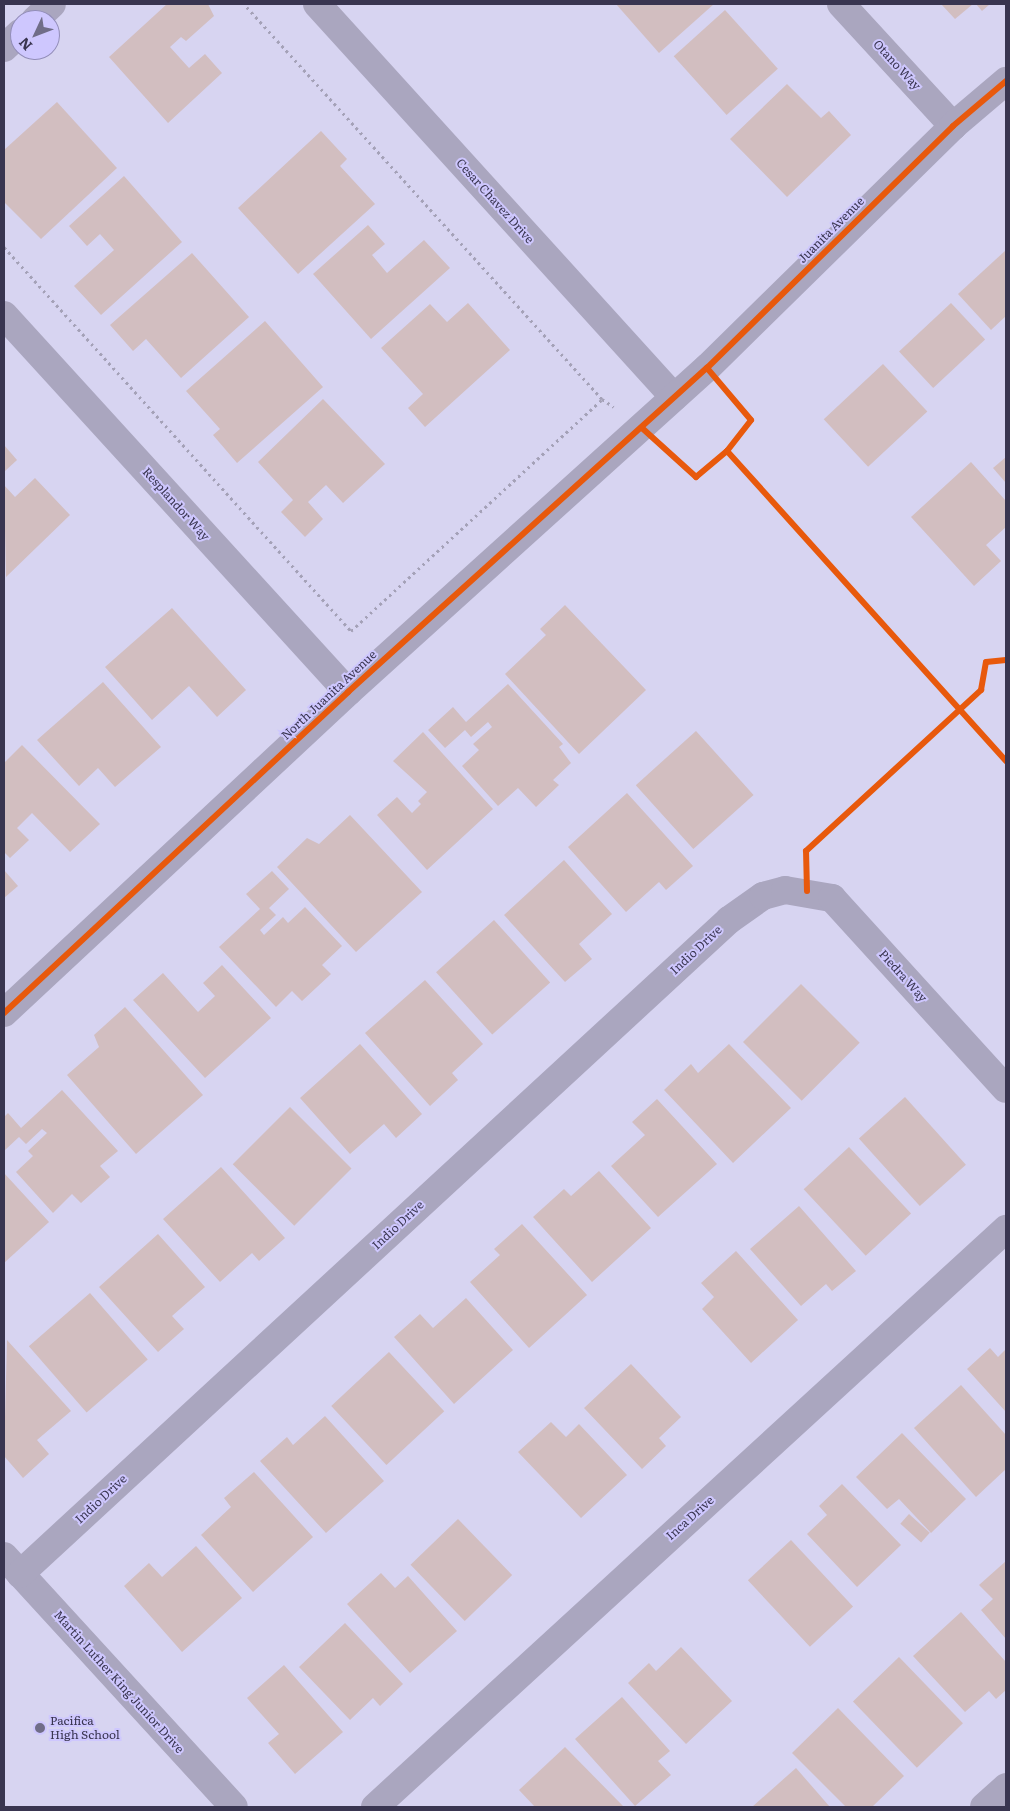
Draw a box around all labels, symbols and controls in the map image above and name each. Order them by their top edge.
north arrow [10,10,60,60]
text: N [13,33,36,56]
street label: Otano Way [870,37,924,93]
street label: Cesar Chavez Drive [453,156,537,246]
street label: Juanita Avenue [795,194,867,266]
street label: Resplandor Way [139,465,213,543]
street label: North Juanita Avenue [278,647,380,743]
street label: Indio Drive [667,923,725,977]
street label: Piedra Way [876,947,930,1005]
street label: Indio Drive [369,1198,427,1252]
street label: Indio Drive [72,1472,130,1526]
street label: Inca Drive [663,1493,717,1543]
street label: Martin Luther King Junior Drive [51,1608,187,1756]
place label: Pacifica High School [50,1714,120,1742]
marker: Pacifica High School [34,1722,46,1734]

